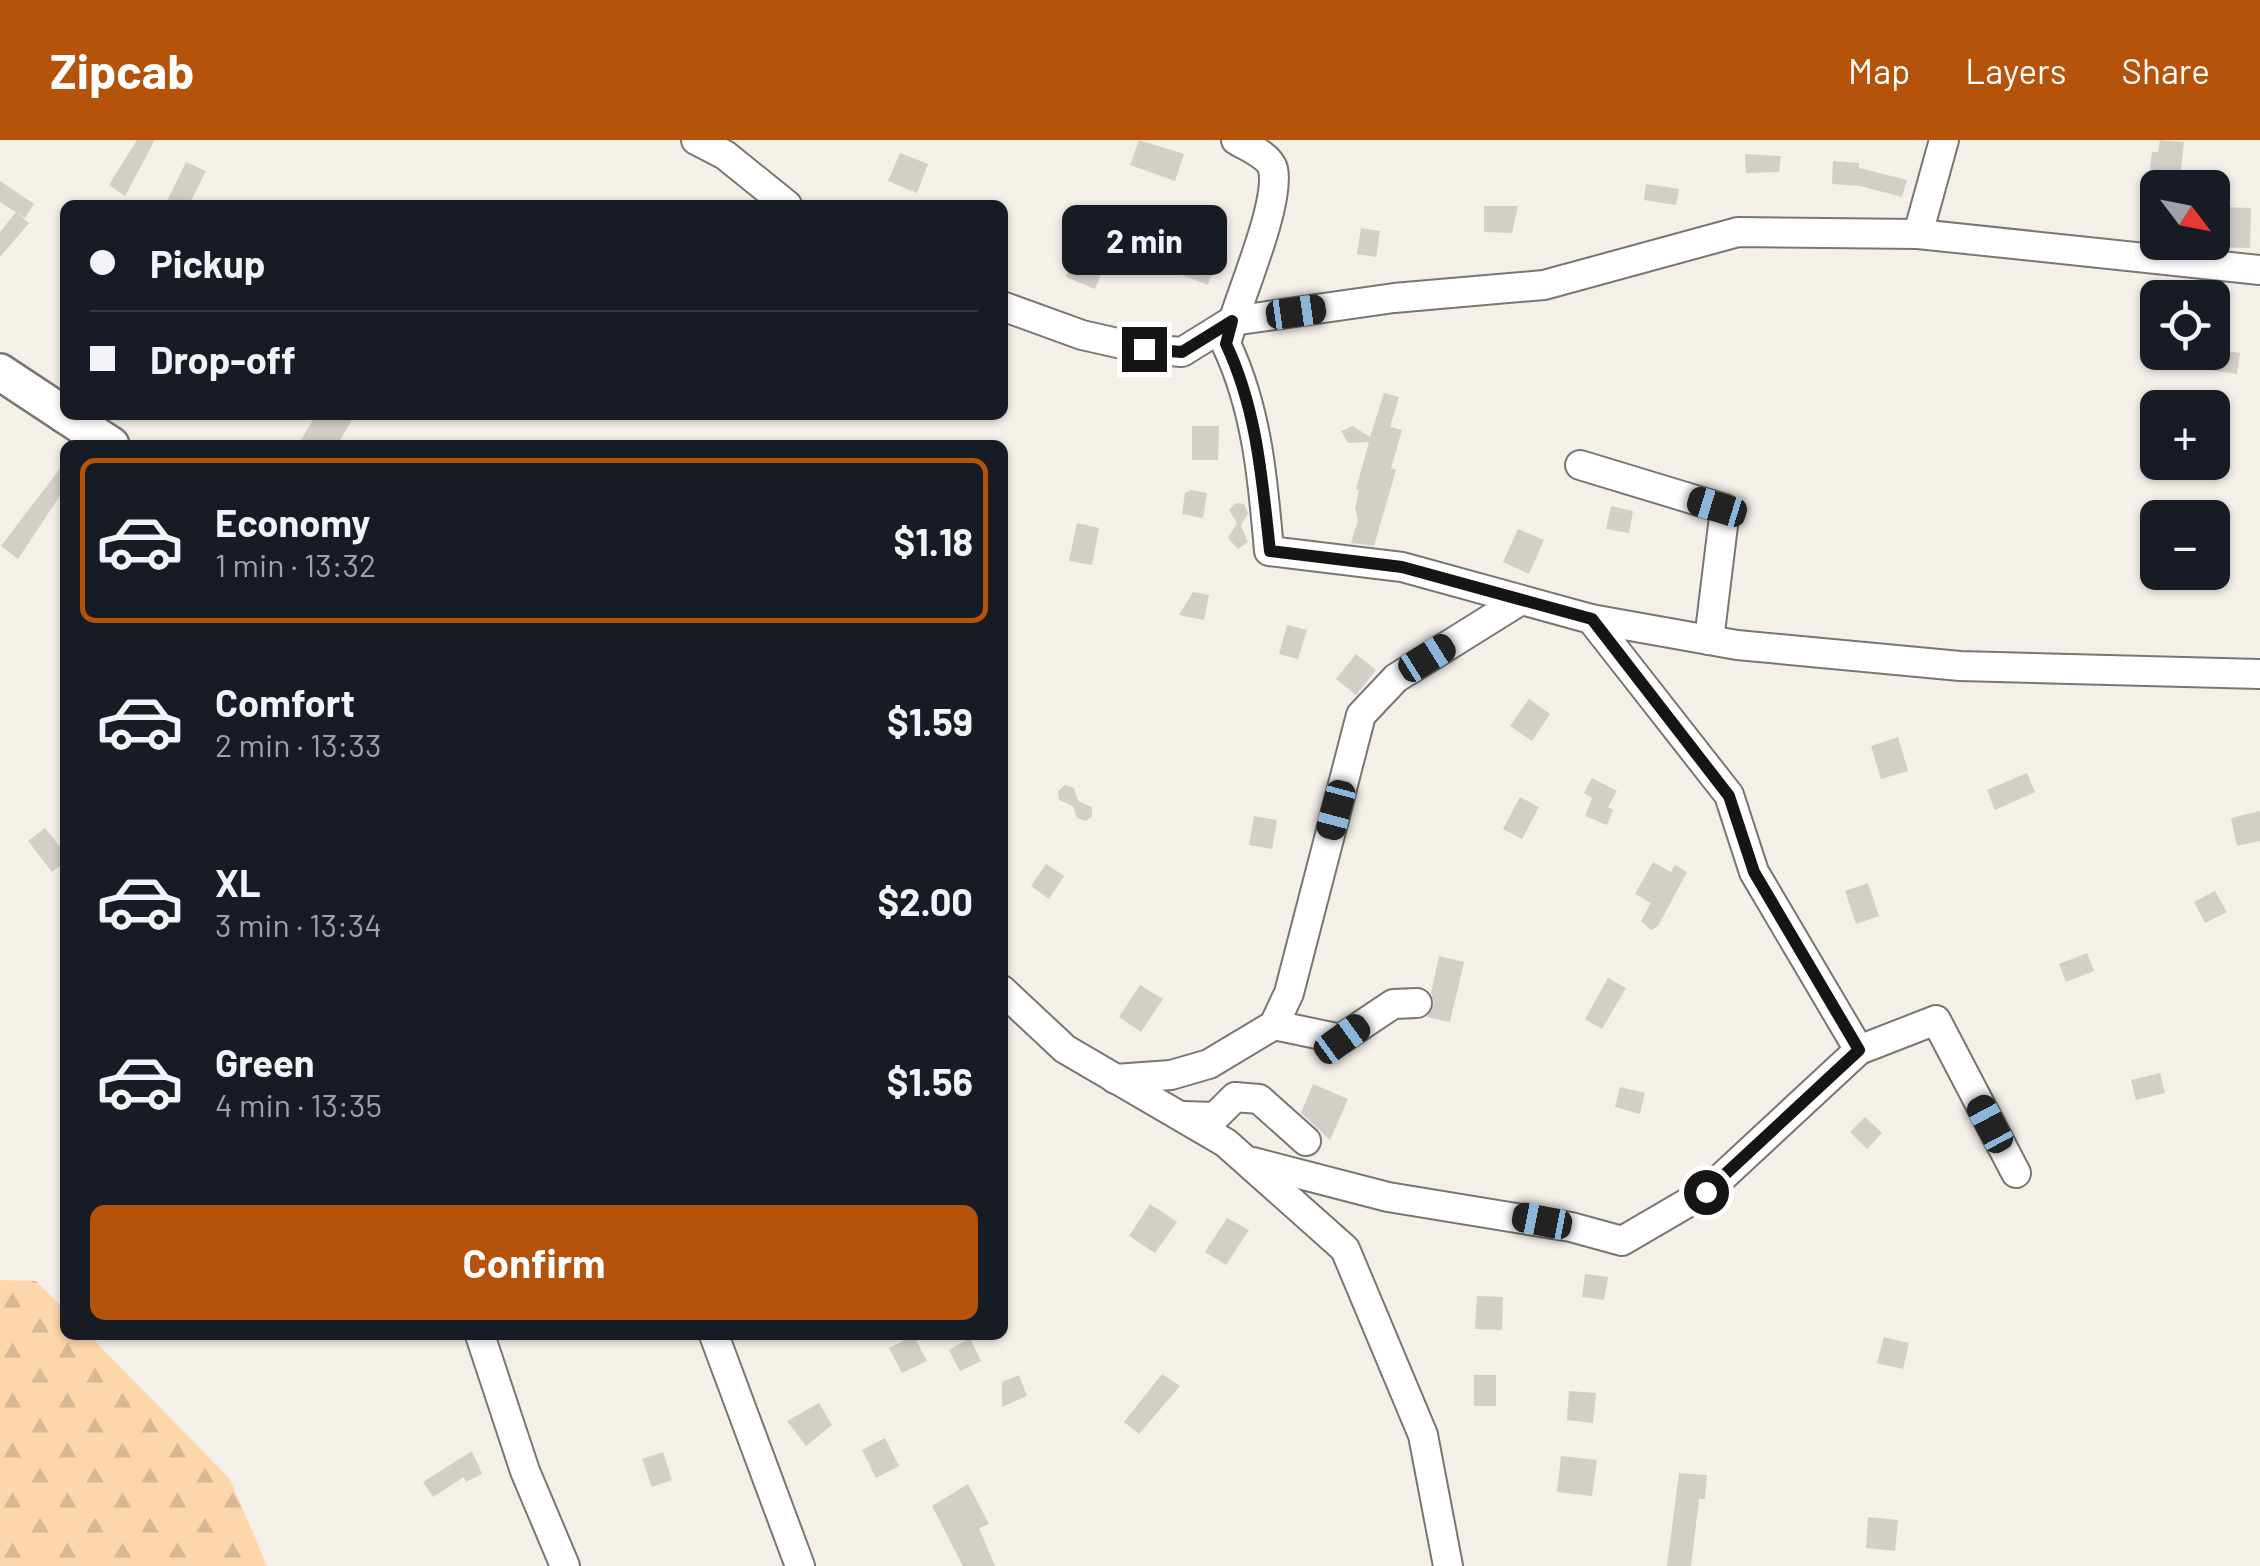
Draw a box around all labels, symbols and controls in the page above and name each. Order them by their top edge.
text: Zipcab [50,41,194,99]
text: Map [1848,49,1910,91]
text: Layers [1965,49,2067,91]
text: Share [2122,49,2210,91]
north arrow [2140,170,2230,260]
map controls [2140,170,2230,590]
callout: 2 min [1062,204,1226,274]
text: 2 min [1106,221,1183,259]
text: Pickup [150,240,265,286]
button: locate [2140,280,2230,370]
car [1264,293,1328,331]
route end [1122,327,1167,372]
text: Drop-off [150,336,296,382]
button: + [2140,390,2230,480]
car [1684,484,1750,530]
icon: car [95,496,185,586]
text: Economy [215,499,370,545]
button: − [2140,500,2230,590]
text: $1.18 [894,518,973,564]
text: 1 min · 13:32 [215,545,376,583]
car [1394,629,1460,687]
icon: car [95,676,185,766]
text: Comfort [215,679,355,725]
text: $1.59 [887,698,973,744]
text: 2 min · 13:33 [215,725,381,763]
car [1314,777,1358,843]
icon: car [95,856,185,946]
text: XL [215,859,261,905]
text: $2.00 [877,878,973,924]
text: 3 min · 13:34 [215,905,382,943]
car [1309,1009,1375,1069]
icon: car [95,1036,185,1126]
text: Green [215,1039,315,1085]
text: $1.56 [887,1058,973,1104]
text: 4 min · 13:35 [215,1085,382,1123]
car [1963,1090,2017,1158]
route start [1684,1170,1729,1215]
car [1510,1201,1574,1241]
button: Confirm [90,1205,978,1320]

